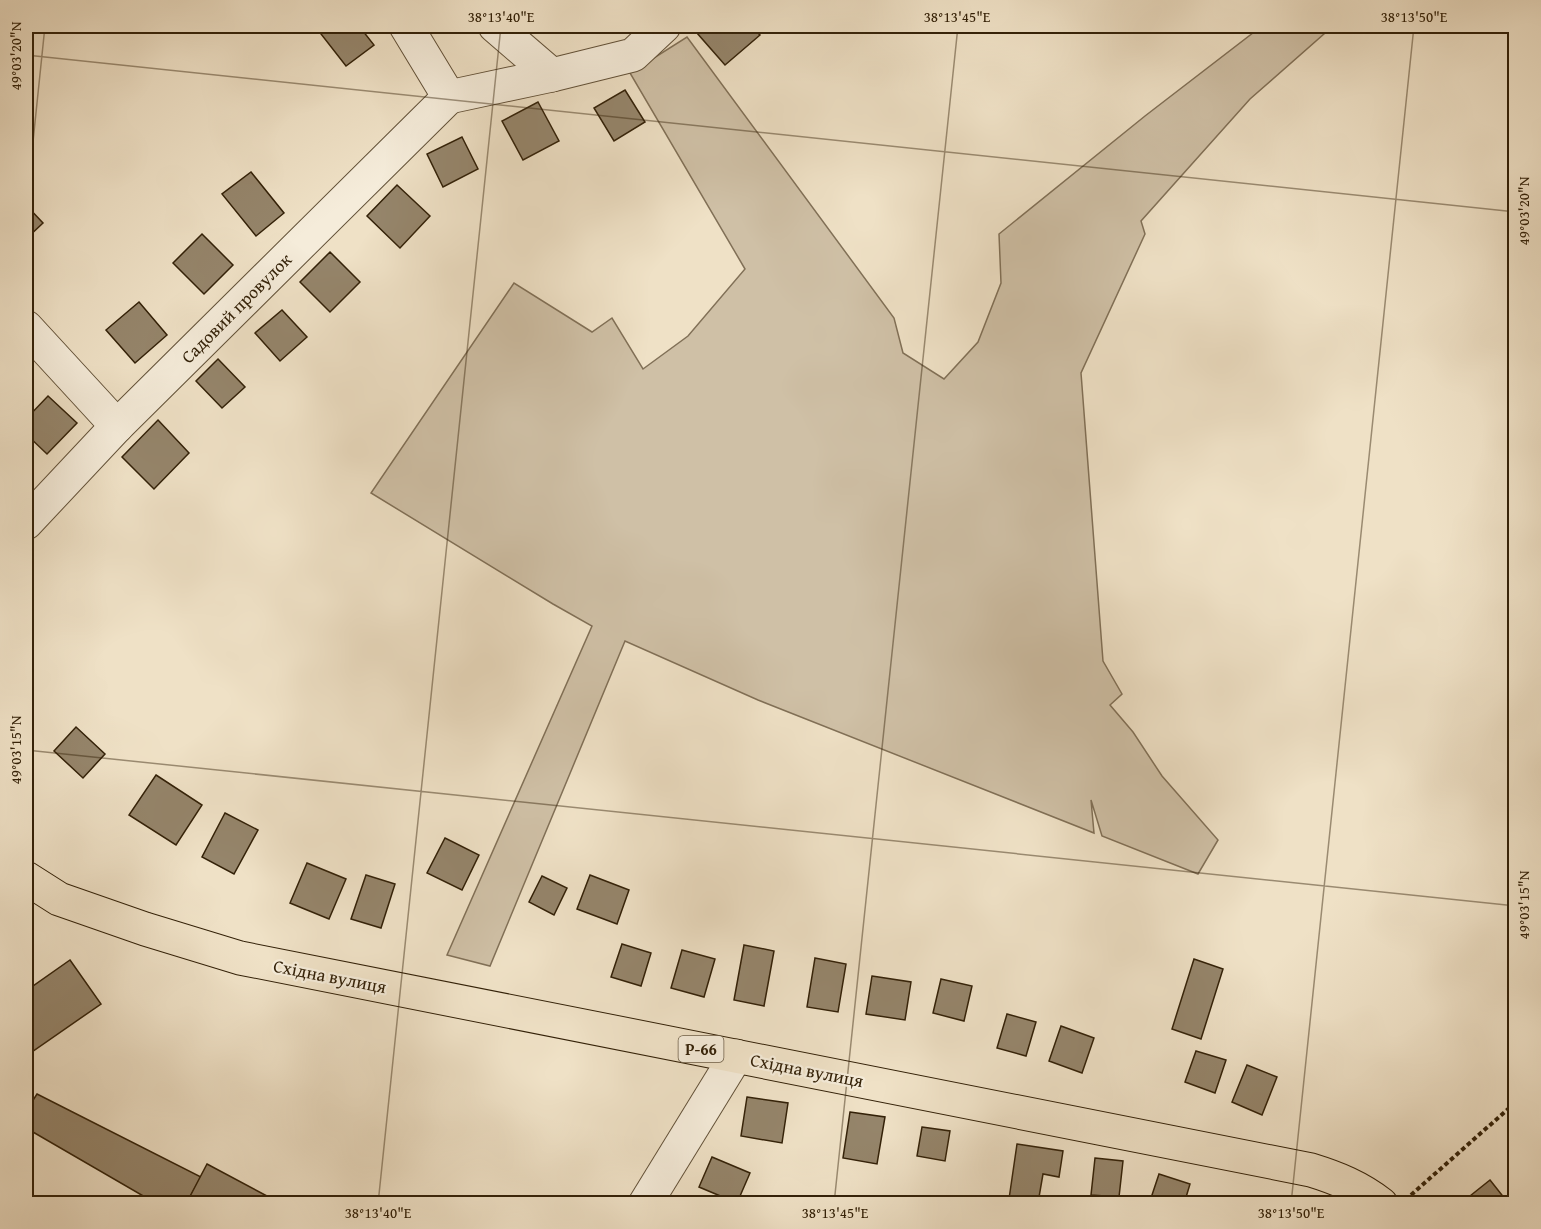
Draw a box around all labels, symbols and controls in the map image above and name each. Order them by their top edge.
text: 38°13'40"E [468,6,535,27]
text: 38°13'45"E [924,6,991,27]
text: 38°13'50"E [1381,6,1448,27]
text: 49°03'20"N [5,21,26,90]
text: 49°03'20"N [1513,176,1534,245]
street label: Садовий провулок [174,246,298,370]
text: 49°03'15"N [5,715,26,784]
text: 49°03'15"N [1513,870,1534,939]
street label: Східна вулиця [271,952,389,1000]
road number: Р-66 [678,1036,724,1062]
street label: Східна вулиця [748,1046,866,1094]
text: 38°13'40"E [345,1202,412,1223]
text: 38°13'45"E [802,1202,869,1223]
text: 38°13'50"E [1258,1202,1325,1223]

